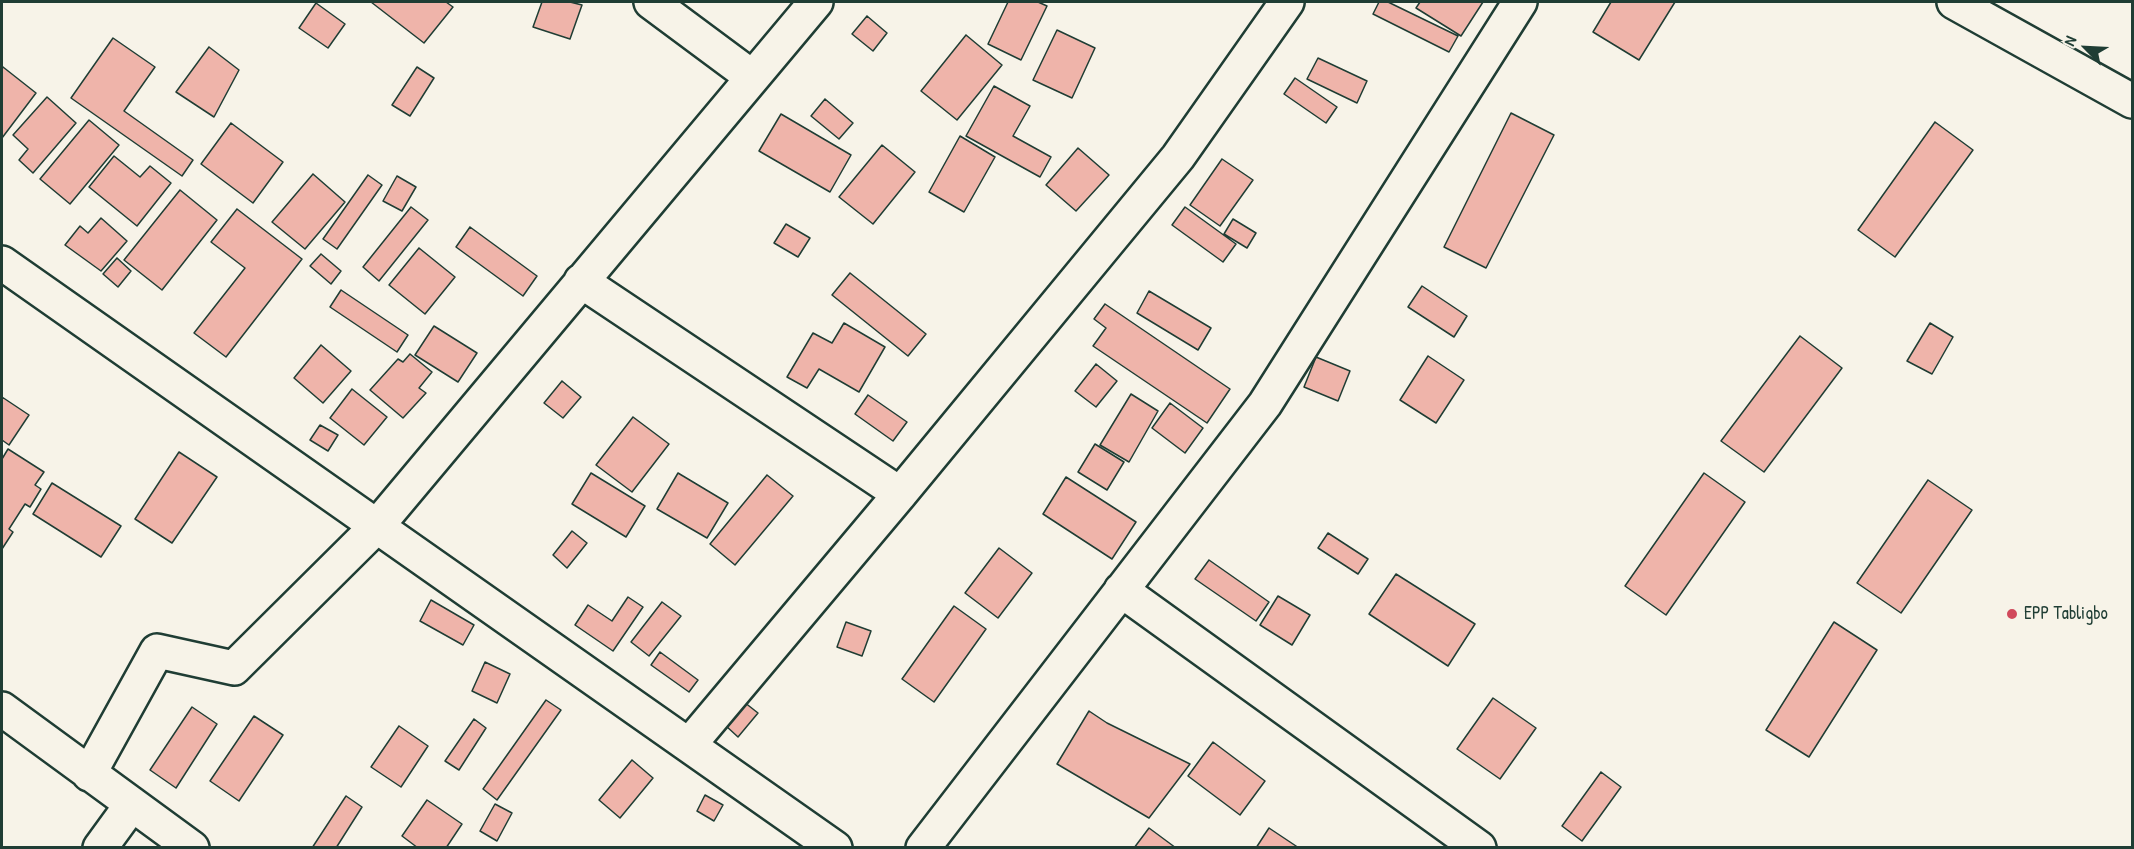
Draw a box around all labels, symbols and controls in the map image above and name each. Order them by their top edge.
north arrow [2056,18,2116,78]
text: N [2058,32,2081,49]
place label: EPP Tabligbo [2024,603,2108,625]
marker: EPP Tabligbo [2005,607,2019,621]

